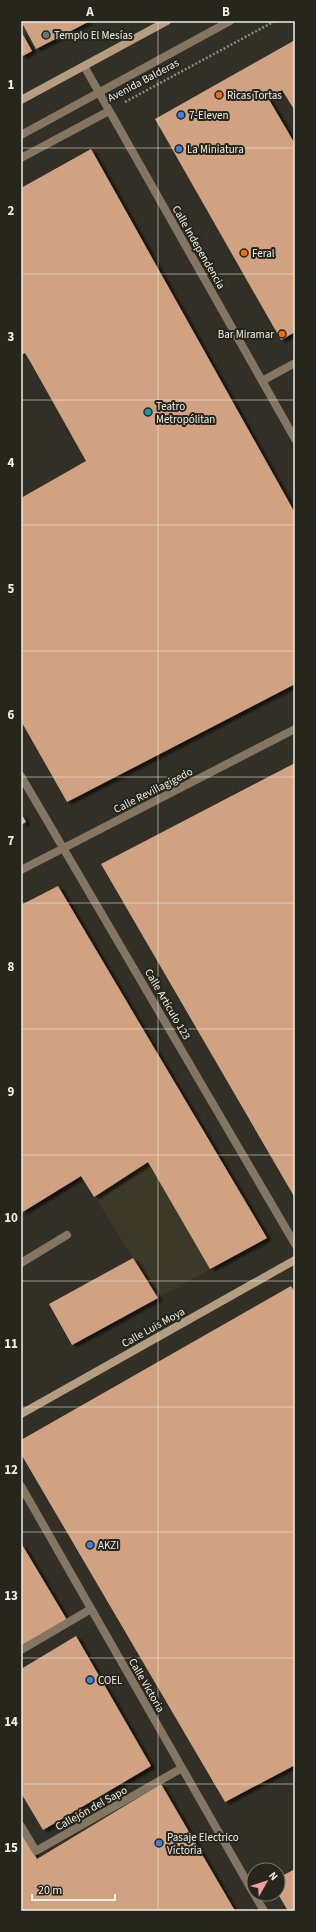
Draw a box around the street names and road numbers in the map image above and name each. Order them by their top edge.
street label: Avenida Balderas [105,55,182,106]
street label: Calle Independencia [169,203,229,292]
street label: Calle Revillagigedo [111,764,195,817]
street label: Calle Artículo 123 [141,966,194,1043]
street label: Calle Luis Moya [119,1304,188,1351]
street label: Calle Victoria [125,1656,168,1715]
street label: Callejón del Sapo [53,1783,130,1834]

